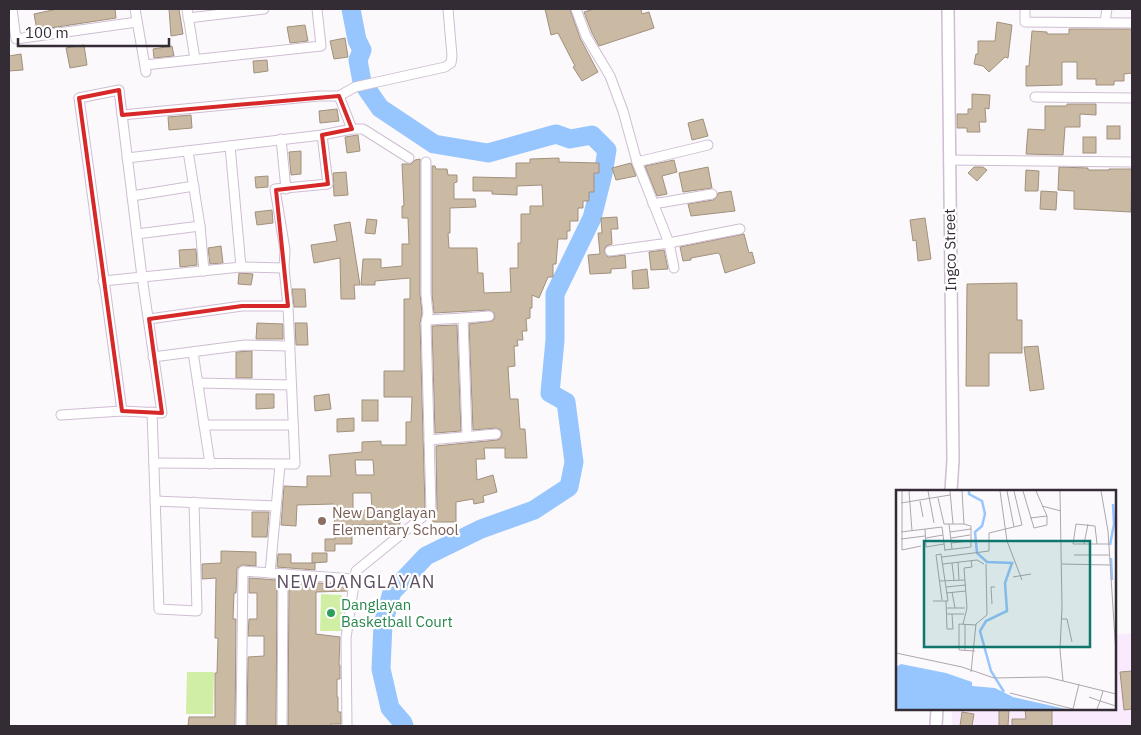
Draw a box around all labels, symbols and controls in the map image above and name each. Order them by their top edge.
scale bar [18,15,169,47]
text: 100 m [25,23,69,42]
street label: Ingco Street [940,208,960,292]
inset map [896,490,1116,710]
place label: New Danglayan Elementary School [332,503,459,539]
marker: New Danglayan Elementary School [316,515,328,527]
district label: NEW DANGLAYAN [277,570,436,593]
place label: Danglayan Basketball Court [341,595,453,631]
marker: Danglayan Basketball Court [325,607,337,619]

